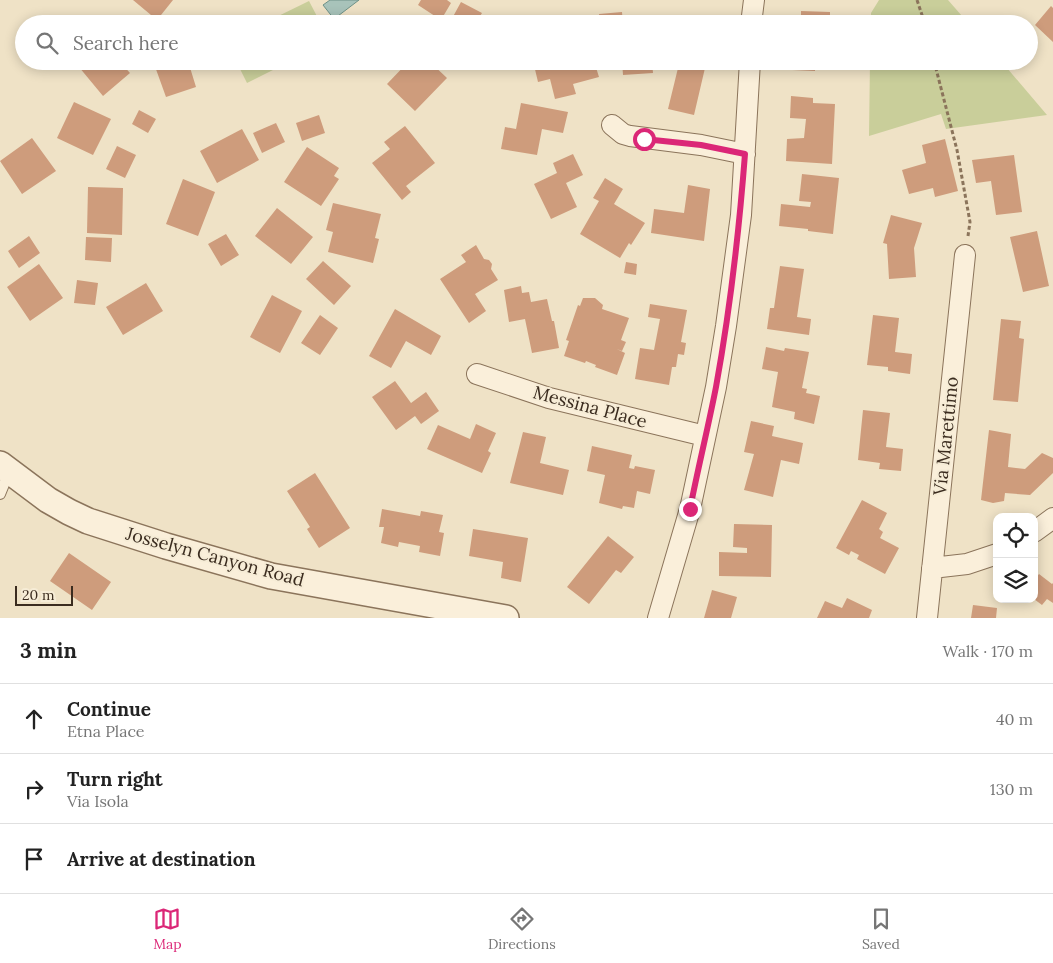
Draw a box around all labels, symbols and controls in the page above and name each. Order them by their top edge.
search box [15,15,1038,70]
icon: search [33,29,61,57]
text: Search here [73,31,179,55]
route start [633,128,656,151]
street label: Via Marettimo [928,375,963,498]
street label: Messina Place [531,380,650,433]
route end [679,498,702,521]
map controls [993,513,1038,603]
button: locate [993,513,1038,558]
street label: Josselyn Canyon Road [123,521,307,591]
button: layers [993,558,1038,603]
scale bar [15,583,72,606]
text: 20 m [22,586,54,604]
text: 3 min [20,637,77,664]
text: Walk · 170 m [942,641,1033,661]
text: Continue [67,697,151,721]
icon: ahead [20,705,48,733]
text: 40 m [996,709,1033,729]
text: Etna Place [67,721,145,741]
text: Turn right [67,767,163,791]
icon: right [20,775,48,803]
text: 130 m [990,779,1033,799]
text: Via Isola [67,791,129,811]
icon: arrive [20,845,48,873]
text: Arrive at destination [67,847,256,871]
tab: Map [153,905,182,953]
tab: Directions [488,905,556,953]
tab: Saved [862,905,900,953]

